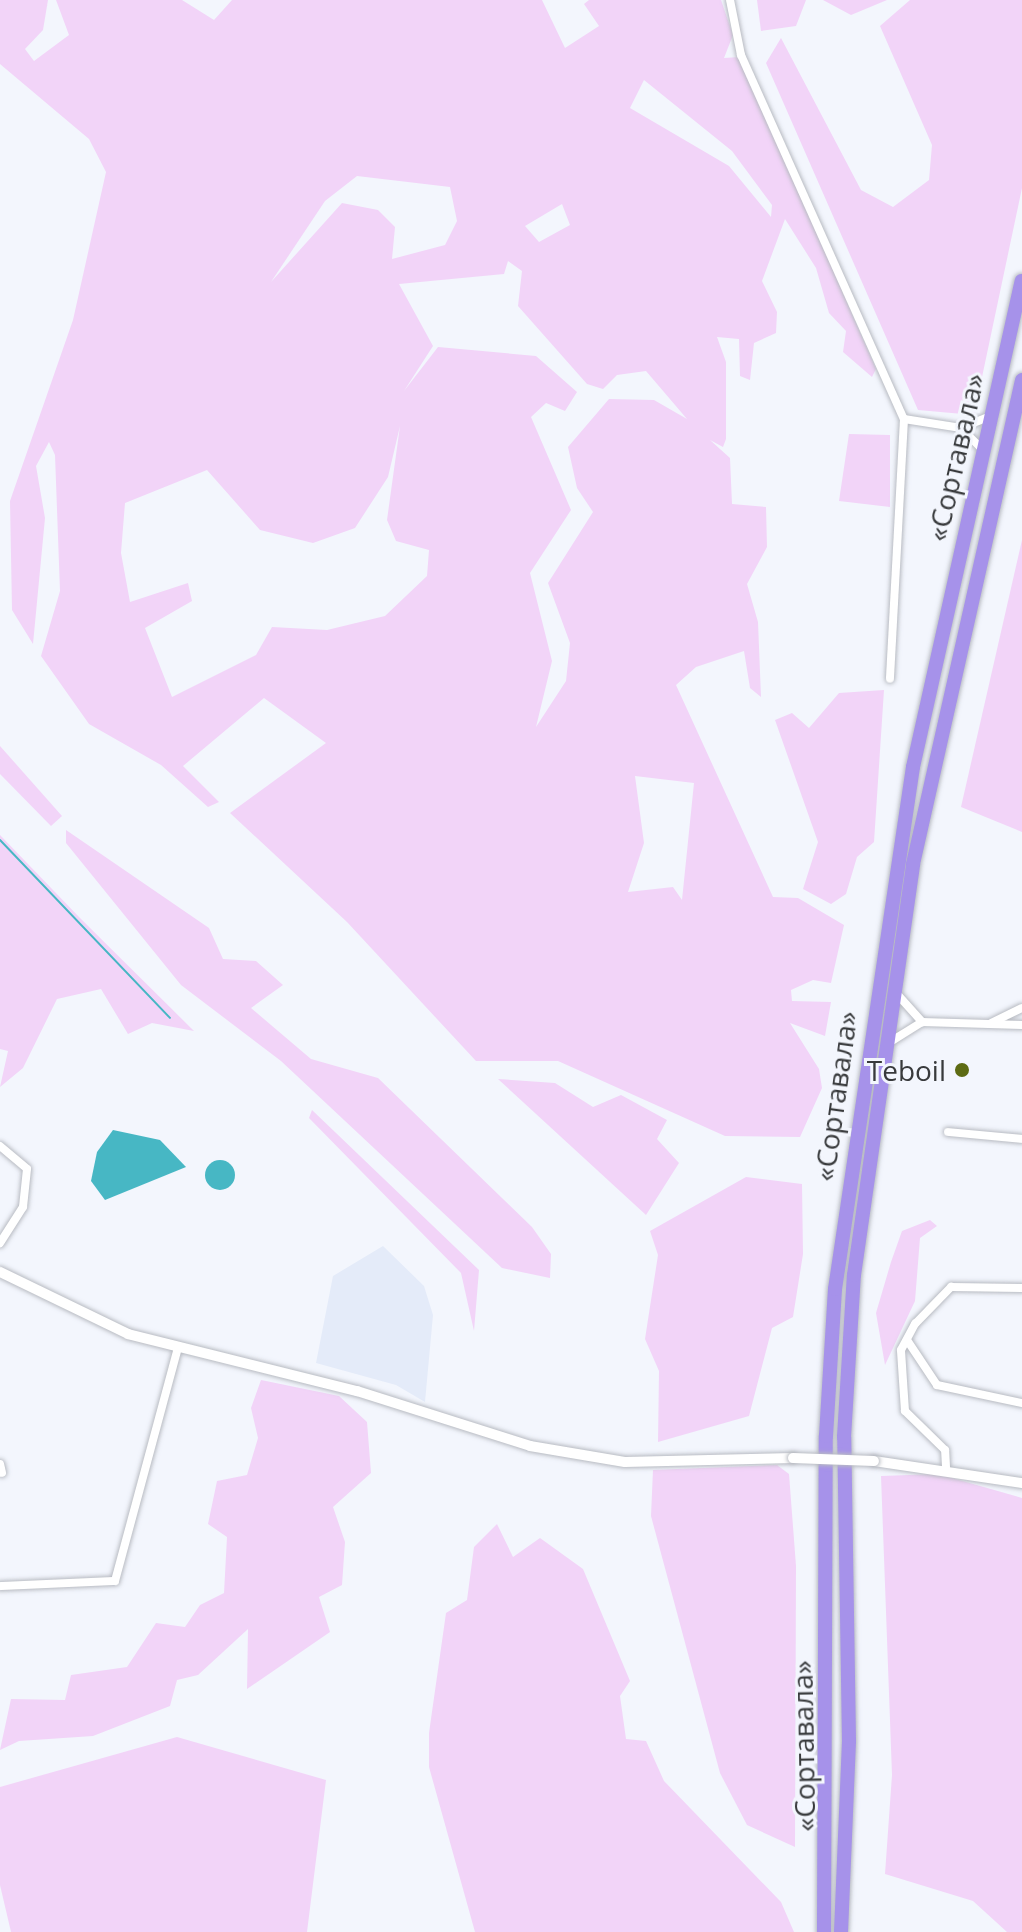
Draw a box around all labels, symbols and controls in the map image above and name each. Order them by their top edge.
street label: «Сортавала» [919,370,991,544]
street label: «Сортавала» [806,1009,864,1183]
place label: Teboil [867,1053,946,1087]
marker: Teboil [953,1061,971,1079]
street label: «Сортавала» [785,1660,821,1832]

